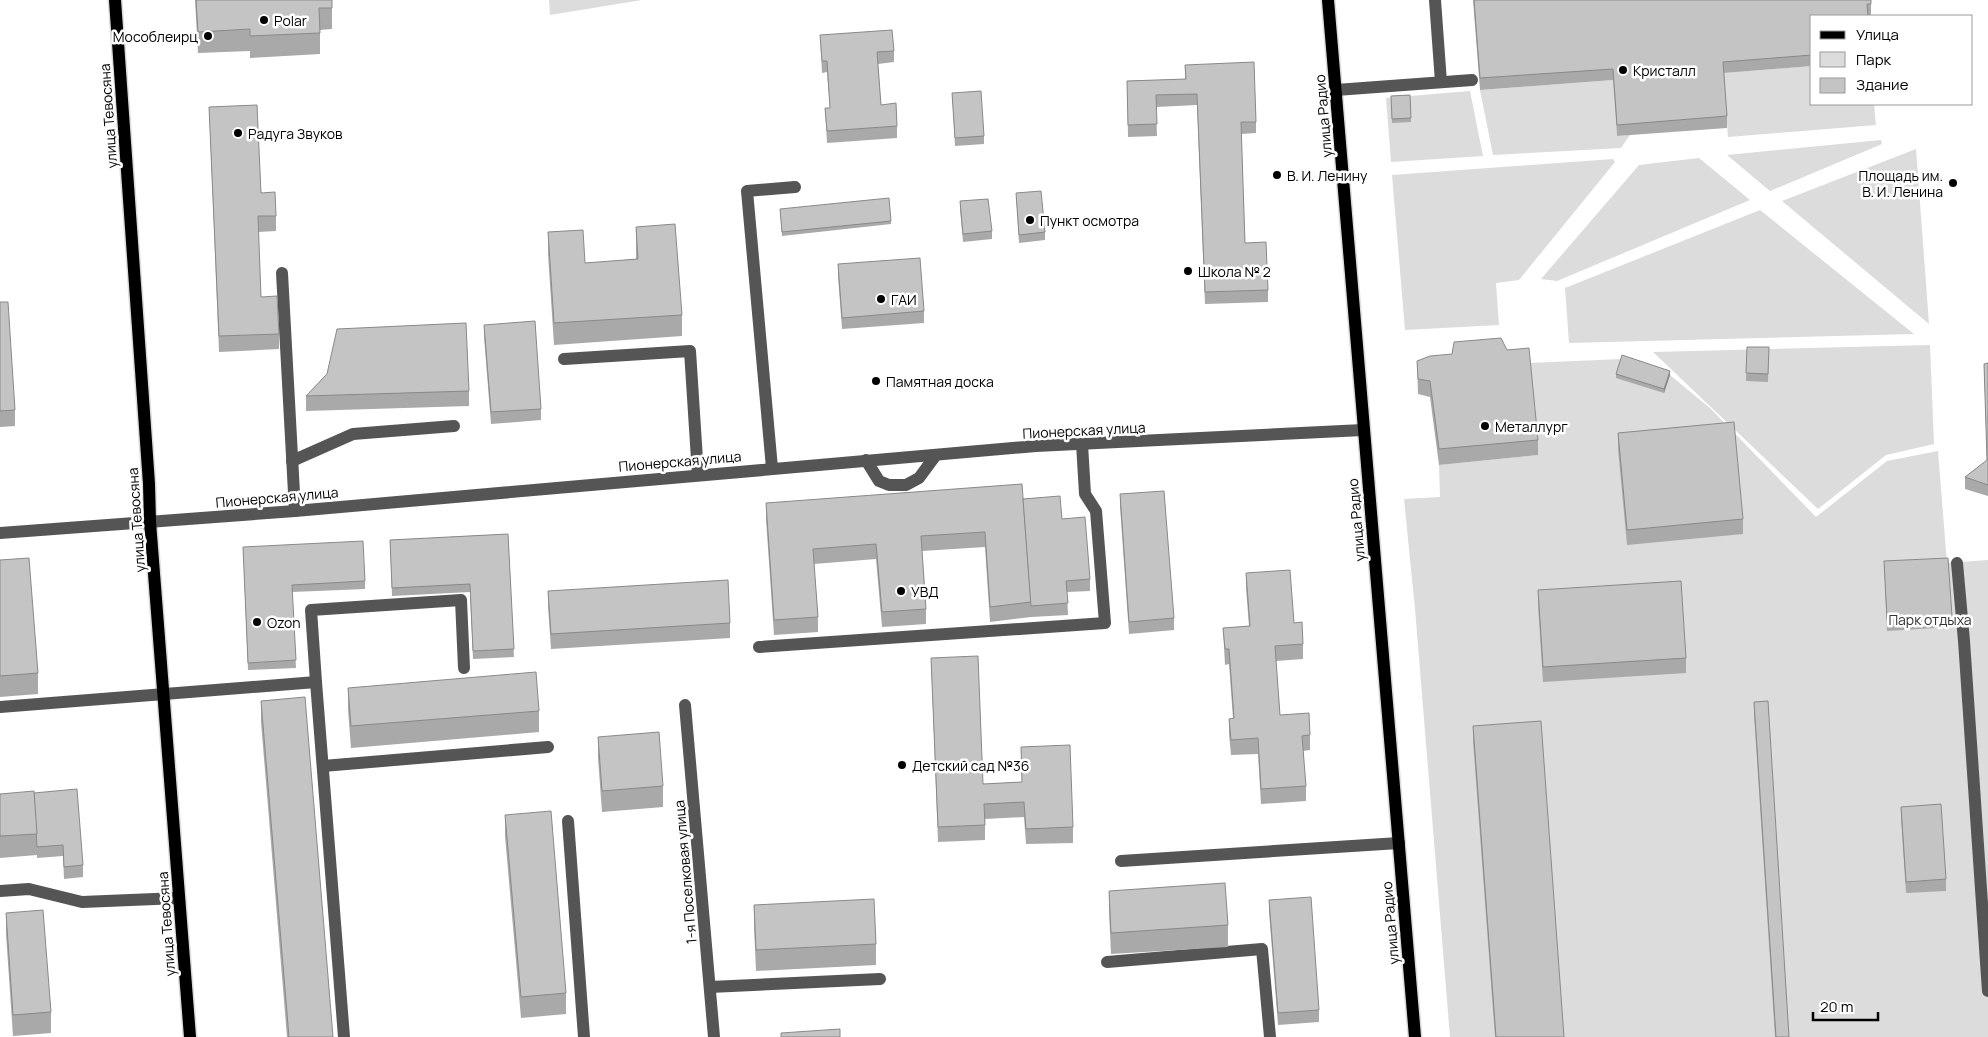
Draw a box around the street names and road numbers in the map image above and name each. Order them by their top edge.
street label: улица Тевосяна [95,63,121,169]
street label: улица Радио [1310,74,1336,158]
street label: Пионерская улица [1022,417,1146,443]
street label: Пионерская улица [618,446,742,476]
street label: улица Тевосяна [123,467,149,573]
street label: улица Радио [1343,478,1369,562]
street label: Пионерская улица [215,482,339,512]
street label: 1-я Поселковая улица [669,799,701,945]
street label: улица Тевосяна [153,871,179,977]
street label: улица Радио [1377,881,1403,965]

